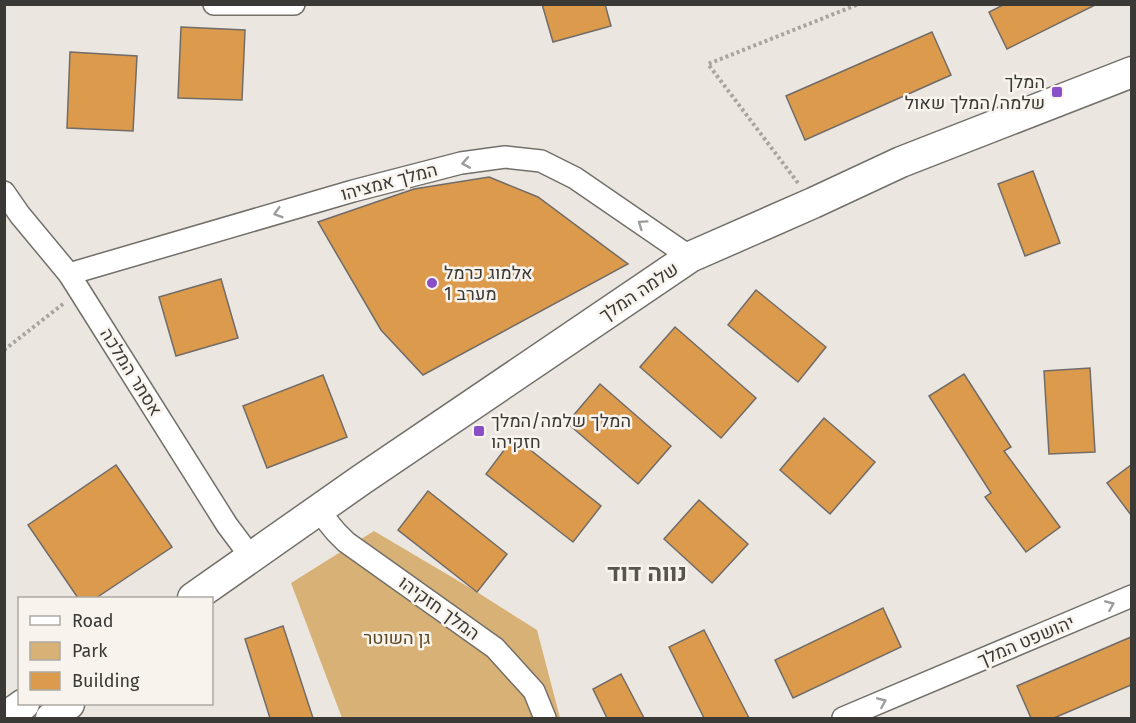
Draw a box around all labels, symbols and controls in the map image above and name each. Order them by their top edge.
place label: המלך שלמה/המלך שאול [905,71,1045,114]
marker: המלך שלמה/המלך שאול [1050,85,1064,99]
one-way arrow [461,156,470,168]
street label: המלך אמציהו [338,159,440,205]
one-way arrow [273,206,283,218]
one-way arrow [637,220,648,231]
street label: שלמה המלך [595,258,683,326]
place label: אלמוג כרמל מערב 1 [444,262,532,305]
marker: אלמוג כרמל מערב 1 [425,276,439,290]
street label: אסתר המלכה [95,324,167,420]
place label: המלך שלמה/המלך חזקיהו [491,410,631,453]
marker: המלך שלמה/המלך חזקיהו [472,424,486,438]
district label: נווה דוד [607,559,687,587]
street label: המלך חזקיהו [394,571,484,645]
legend [18,597,213,705]
one-way arrow [1104,600,1115,612]
text: Road [72,610,114,632]
street label: יהושפט המלך [974,611,1078,671]
park label: גן השוטר [363,627,431,649]
text: Park [72,640,108,662]
text: Building [72,670,140,692]
one-way arrow [876,697,887,709]

